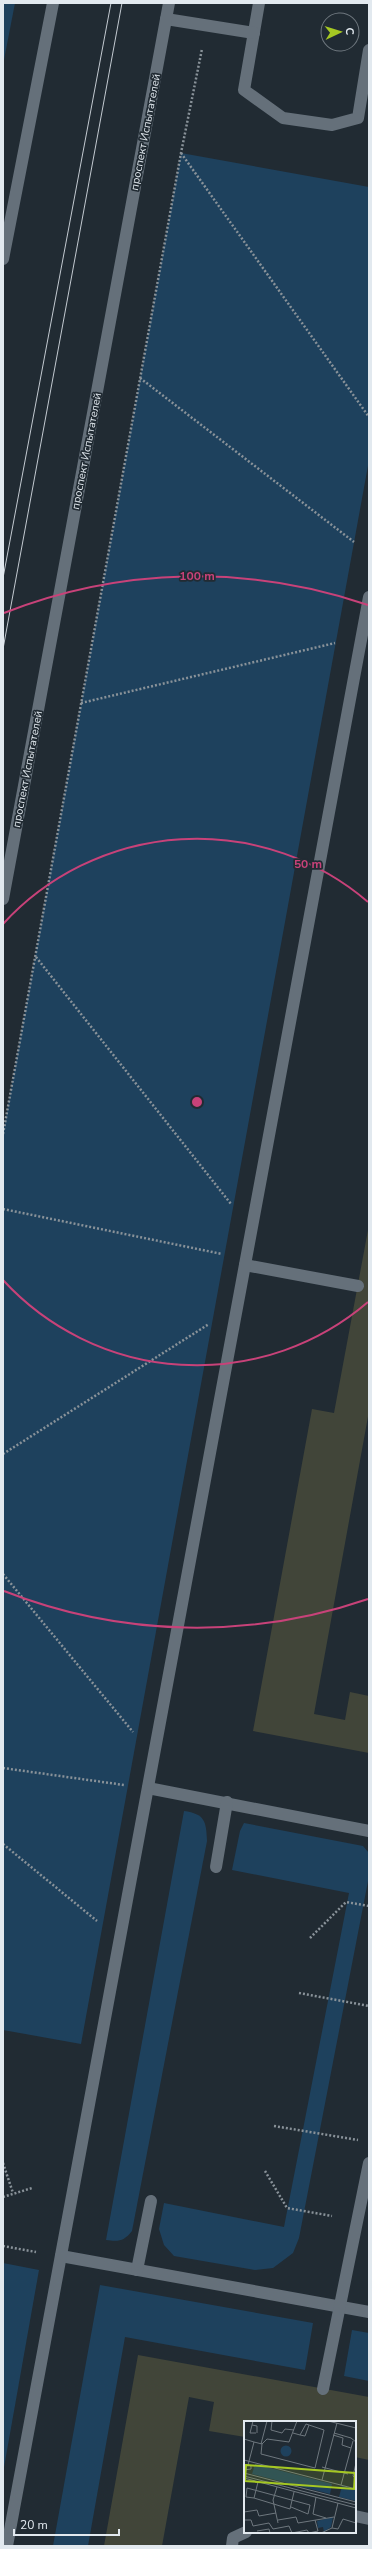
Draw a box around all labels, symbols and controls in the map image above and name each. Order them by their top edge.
north arrow [320,12,360,52]
text: С [342,27,357,36]
street label: проспект Испытателей [127,73,164,192]
street label: проспект Испытателей [68,392,105,511]
text: 100 m [179,568,215,584]
street label: проспект Испытателей [9,710,46,829]
text: 50 m [294,856,322,872]
centre of rings [190,1095,204,1109]
inset map [244,2421,356,2533]
scale bar [14,2511,119,2537]
text: 20 m [20,2517,48,2533]

